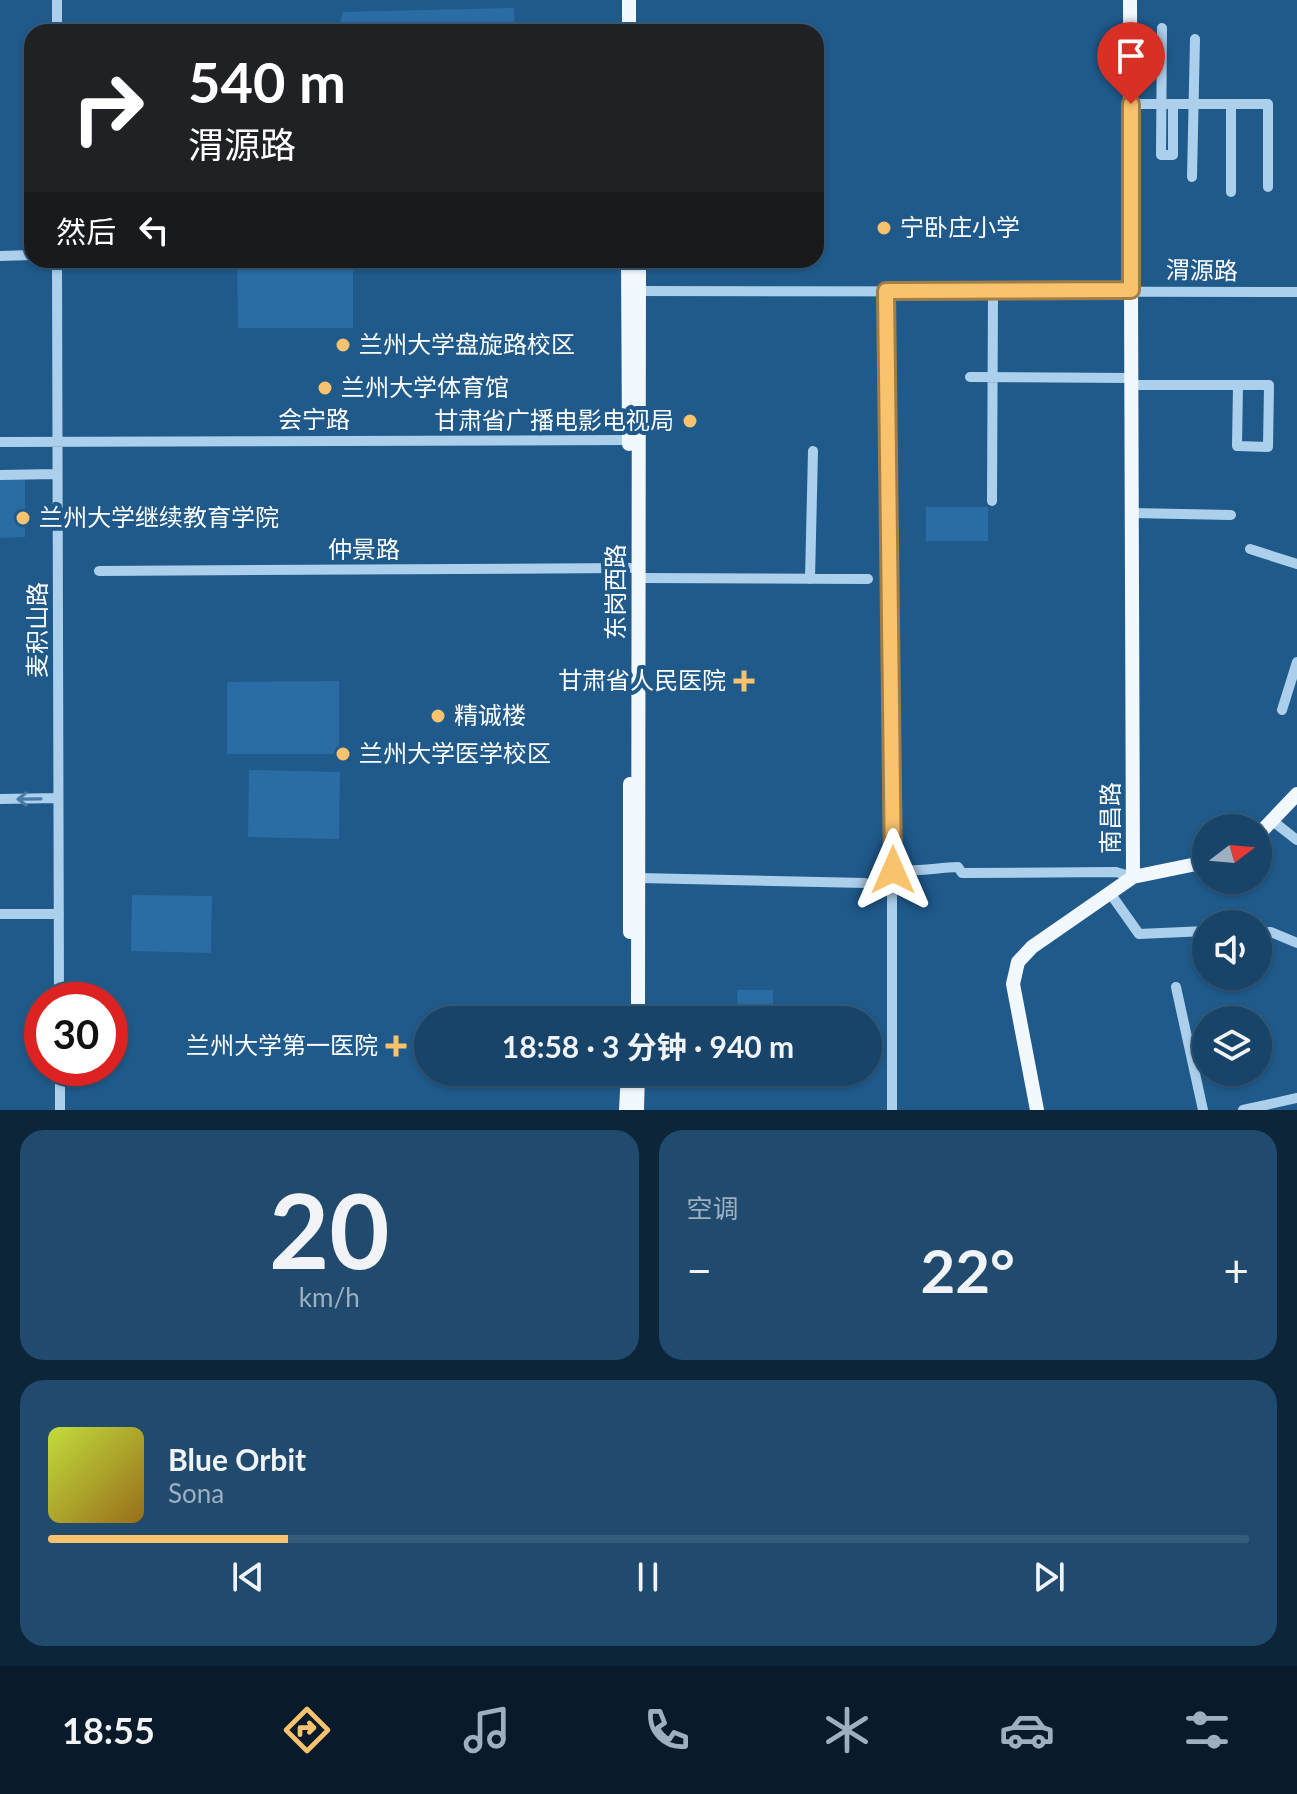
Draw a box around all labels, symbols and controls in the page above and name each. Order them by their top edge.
pin [1097,22,1165,104]
icon: arrive [1109,34,1153,78]
text: 540 m [188,48,346,115]
icon: right [56,56,160,160]
text: 渭源路 [188,122,296,166]
icon: left [132,208,176,252]
place label: 宁卧庄小学 [900,212,1020,241]
text: 然后 [56,213,116,249]
marker: 宁卧庄小学 [875,219,893,237]
street label: 渭源路 [1166,254,1238,285]
place label: 兰州大学盘旋路校区 [359,329,575,358]
marker: 兰州大学盘旋路校区 [334,336,352,354]
place label: 兰州大学体育馆 [341,372,509,401]
marker: 兰州大学体育馆 [316,379,334,397]
street label: 会宁路 [278,404,350,433]
place label: 甘肃省广播电影电视局 [434,405,674,434]
marker: 甘肃省广播电影电视局 [681,412,699,430]
place label: 兰州大学继续教育学院 [39,502,279,531]
marker: 兰州大学继续教育学院 [14,509,32,527]
street label: 仲景路 [328,534,400,563]
street label: 东岗西路 [600,544,629,640]
street label: 麦积山路 [22,582,51,678]
place label: 甘肃省人民医院 [558,665,726,694]
marker: 甘肃省人民医院 [733,670,755,692]
place label: 精诚楼 [454,700,526,729]
marker: 精诚楼 [429,707,447,725]
place label: 兰州大学医学校区 [359,738,551,767]
marker: 兰州大学医学校区 [334,745,352,763]
street label: 南昌路 [1095,782,1124,854]
one-way arrow [16,791,43,806]
north arrow [1192,814,1272,894]
map controls [1192,814,1272,1086]
position arrow [851,828,935,912]
button: sound [1192,910,1272,990]
speed limit sign: 30 [24,982,128,1086]
button: layers [1192,1006,1272,1086]
text: 18:58 · 3 分钟 · 940 m [502,1028,794,1064]
place label: 兰州大学第一医院 [186,1030,378,1059]
marker: 兰州大学第一医院 [385,1035,407,1057]
text: 20 [269,1166,390,1291]
text: 空调 [687,1192,739,1224]
text: 22° [920,1234,1015,1306]
text: − [687,1244,712,1296]
text: + [1223,1244,1249,1296]
text: km/h [299,1281,360,1313]
text: Blue Orbit [168,1441,306,1477]
text: Sona [168,1477,224,1509]
icon: previous [226,1555,270,1599]
icon: pause [626,1555,670,1599]
icon: next [1027,1555,1071,1599]
icon: directions [279,1702,335,1758]
icon: music [459,1702,515,1758]
icon: phone [639,1702,695,1758]
icon: climate [819,1702,875,1758]
icon: car [999,1702,1055,1758]
icon: filters [1179,1702,1235,1758]
text: 18:55 [62,1708,155,1752]

